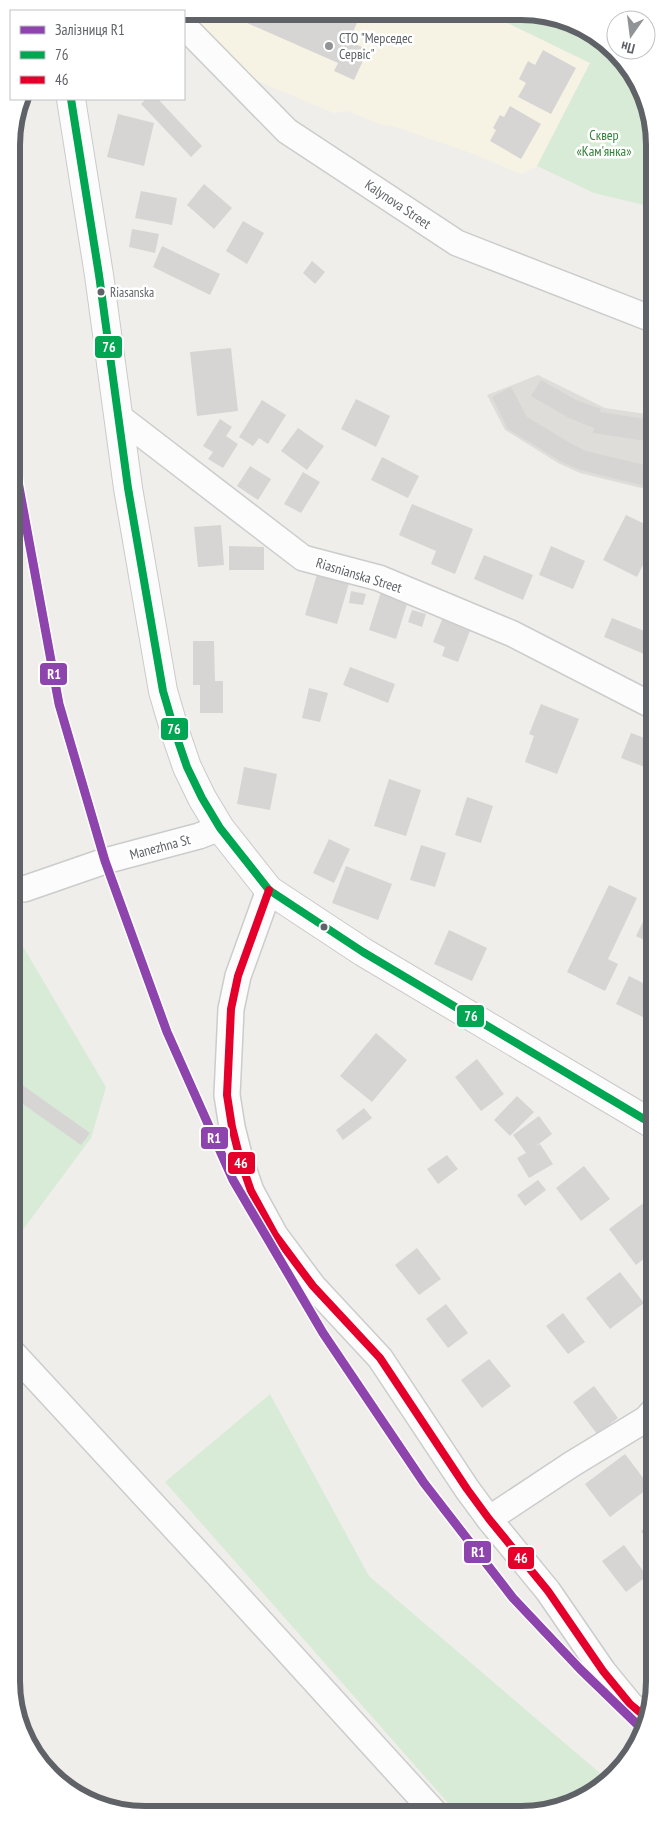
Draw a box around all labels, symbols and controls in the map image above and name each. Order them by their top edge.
legend [10,10,185,100]
north arrow [606,10,656,60]
text: Залізниця R1 [55,20,125,39]
place label: СТО "Мерседес Сервіс" [339,29,413,63]
text: Пн [619,37,637,58]
marker: СТО "Мерседес Сервіс" [323,40,335,52]
text: 76 [55,45,69,64]
text: 46 [55,70,69,89]
park label: Сквер «Кам'янка» [576,126,632,160]
street label: Kalynova Street [362,175,435,233]
place label: Riasanska [110,284,154,301]
marker: Riasanska [96,287,106,297]
line badge: 76 [94,335,123,359]
text: 76 [102,338,116,356]
street label: Riasnianska Street [314,553,404,597]
line badge: R1 [39,662,68,686]
text: R1 [47,665,61,683]
line badge: 76 [160,717,189,741]
text: 76 [167,720,181,738]
street label: Manezhna St [128,830,192,864]
unlabelled marker [319,922,329,932]
line badge: 76 [456,1004,485,1028]
text: 76 [464,1007,478,1025]
line badge: R1 [200,1126,229,1150]
text: R1 [207,1129,221,1147]
line badge: 46 [227,1151,256,1175]
text: 46 [234,1154,248,1172]
line badge: R1 [463,1540,492,1564]
text: R1 [471,1543,485,1561]
line badge: 46 [507,1546,535,1570]
text: 46 [514,1549,528,1567]

